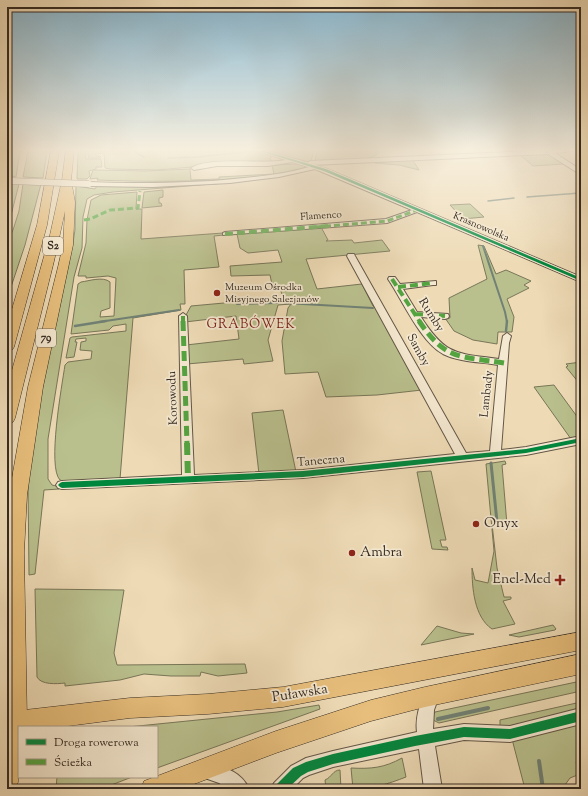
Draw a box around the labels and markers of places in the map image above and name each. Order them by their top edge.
place label: Muzeum Ośrodka Misyjnego Salezjanów [225,280,320,307]
marker: Muzeum Ośrodka Misyjnego Salezjanów [212,288,222,298]
place label: Onyx [484,514,519,534]
marker: Onyx [471,519,481,529]
place label: Ambra [360,543,403,563]
marker: Ambra [347,548,357,558]
place label: Enel-Med [493,570,551,590]
marker: Enel-Med [554,574,566,586]

